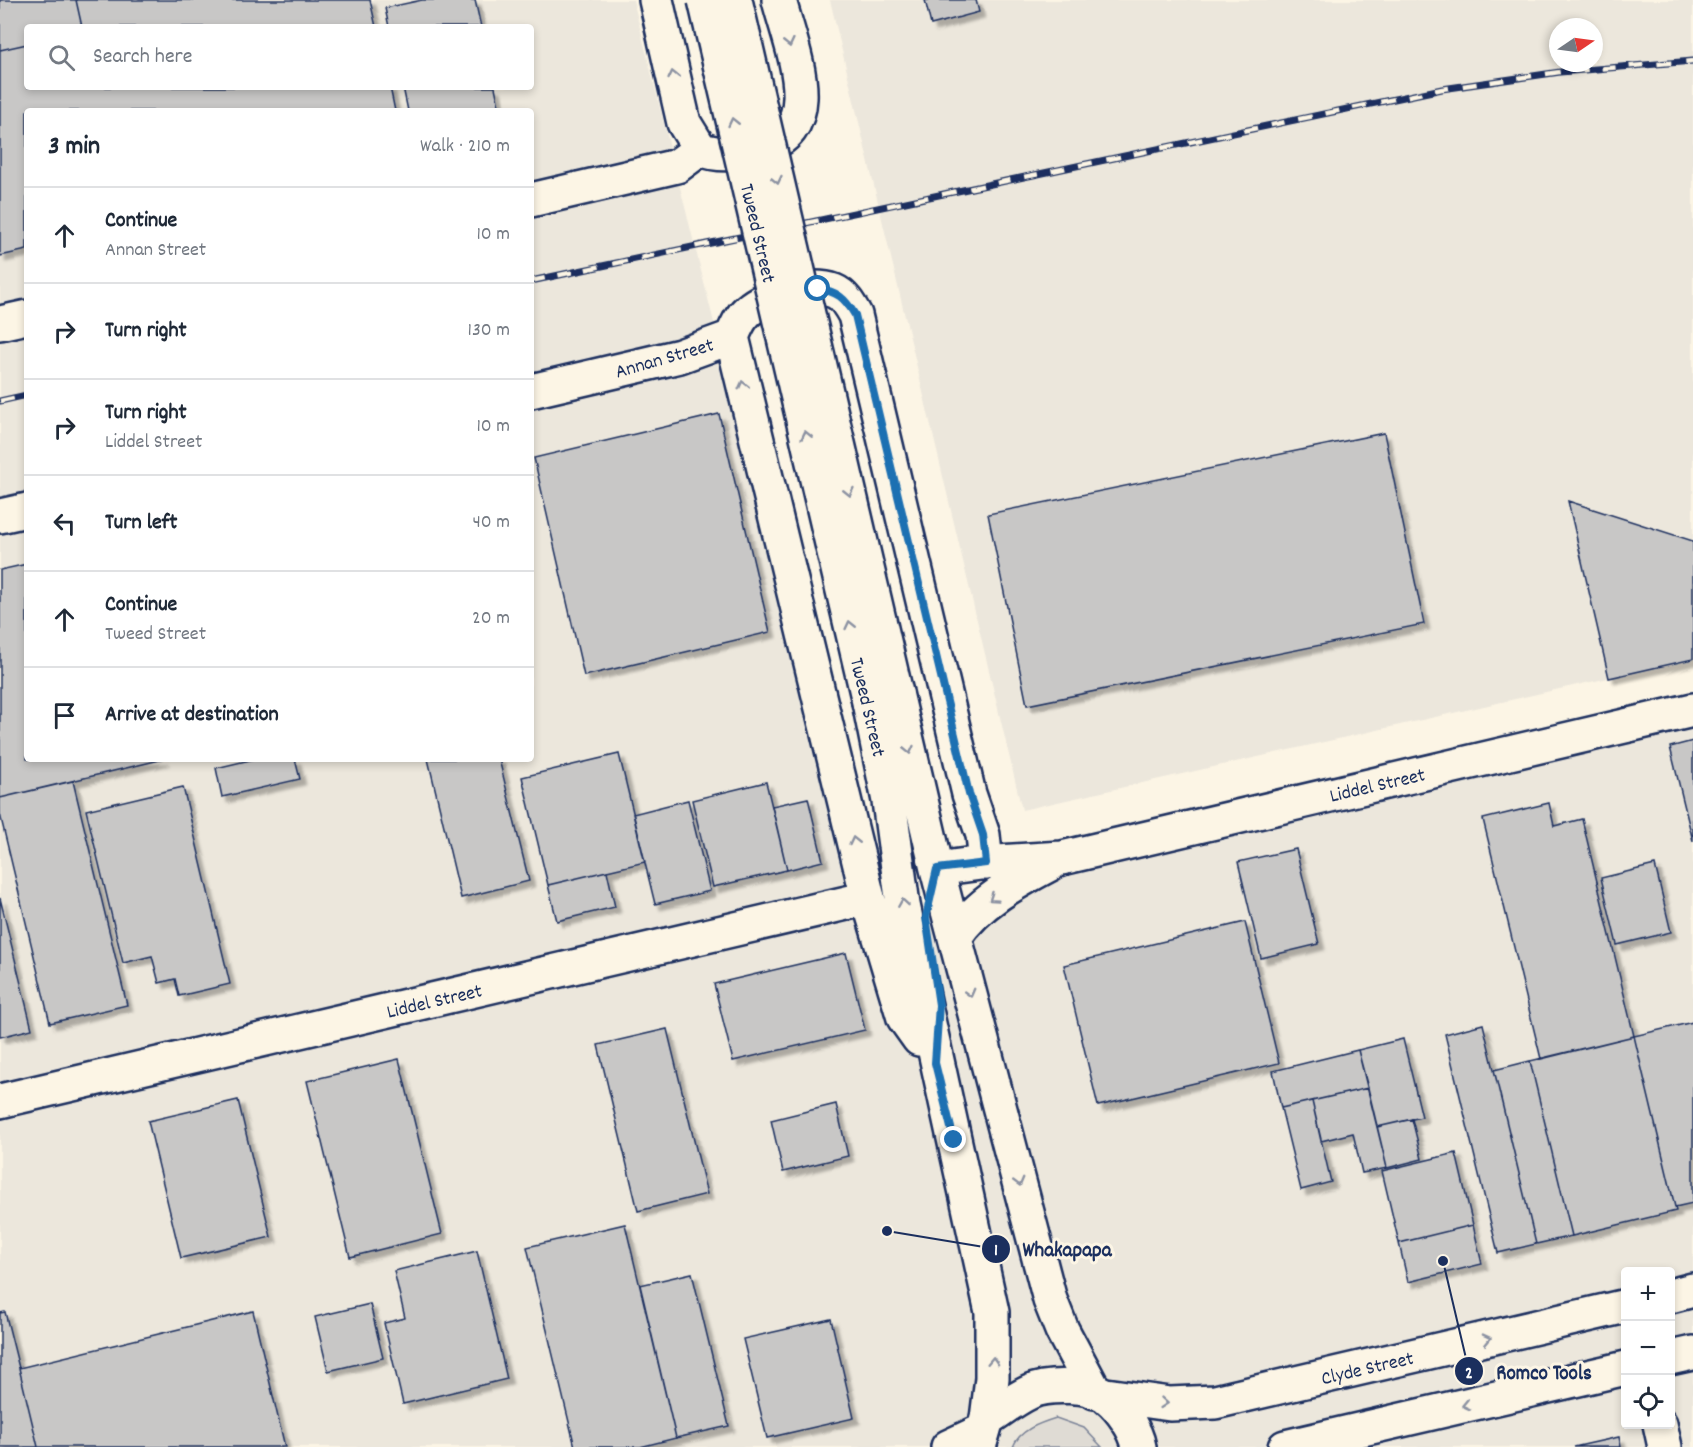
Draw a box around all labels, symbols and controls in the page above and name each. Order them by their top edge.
north arrow [1549,18,1603,72]
search box [24,24,534,90]
one-way arrow [782,37,795,47]
icon: search [45,41,78,74]
text: Search here [93,42,192,73]
one-way arrow [668,70,681,80]
one-way arrow [728,117,741,127]
text: 3 min [48,129,100,166]
text: Walk · 210 m [420,133,510,161]
one-way arrow [769,175,782,185]
street label: Tweed Street [731,181,781,286]
text: Continue [105,206,177,237]
icon: ahead [48,219,81,252]
text: 10 m [476,221,510,249]
text: Annan Street [105,237,206,265]
route start [804,275,830,301]
icon: right [48,315,81,348]
text: Turn right [105,316,187,347]
text: 130 m [468,317,510,345]
street label: Annan Street [612,332,717,387]
one-way arrow [738,380,751,390]
text: Turn right [105,398,187,429]
icon: right [48,411,81,444]
text: 10 m [476,413,510,441]
text: Liddel Street [105,429,202,457]
one-way arrow [801,430,814,440]
one-way arrow [842,487,855,497]
icon: left [48,507,81,540]
text: Turn left [105,508,177,539]
text: 40 m [472,509,510,537]
text: Continue [105,590,177,621]
icon: ahead [48,603,81,636]
text: 20 m [472,605,510,633]
one-way arrow [845,620,858,630]
text: Tweed Street [105,621,206,649]
street label: Tweed Street [841,655,891,760]
icon: arrive [48,699,81,732]
text: Arrive at destination [105,700,279,731]
one-way arrow [901,745,914,755]
street label: Liddel Street [1327,762,1428,812]
one-way arrow [849,837,862,847]
one-way arrow [989,891,1000,902]
one-way arrow [897,898,909,907]
street label: Liddel Street [384,978,485,1028]
one-way arrow [962,988,975,998]
route end [940,1126,966,1152]
one-way arrow [1012,1176,1024,1187]
callout: Whakapapa [981,1229,1124,1268]
text: Whakapapa [1022,1237,1113,1267]
text: 1 [994,1239,998,1264]
map controls [1621,1267,1675,1429]
button: + [1621,1267,1675,1321]
button: − [1621,1321,1675,1375]
one-way arrow [1482,1333,1492,1346]
street label: Clyde Street [1319,1346,1417,1394]
callout: Romco Tools [1454,1352,1604,1391]
one-way arrow [986,1357,999,1366]
text: Romco Tools [1496,1360,1592,1390]
text: 2 [1465,1362,1473,1387]
button: locate [1621,1375,1675,1429]
one-way arrow [1159,1396,1169,1409]
one-way arrow [1461,1398,1471,1411]

